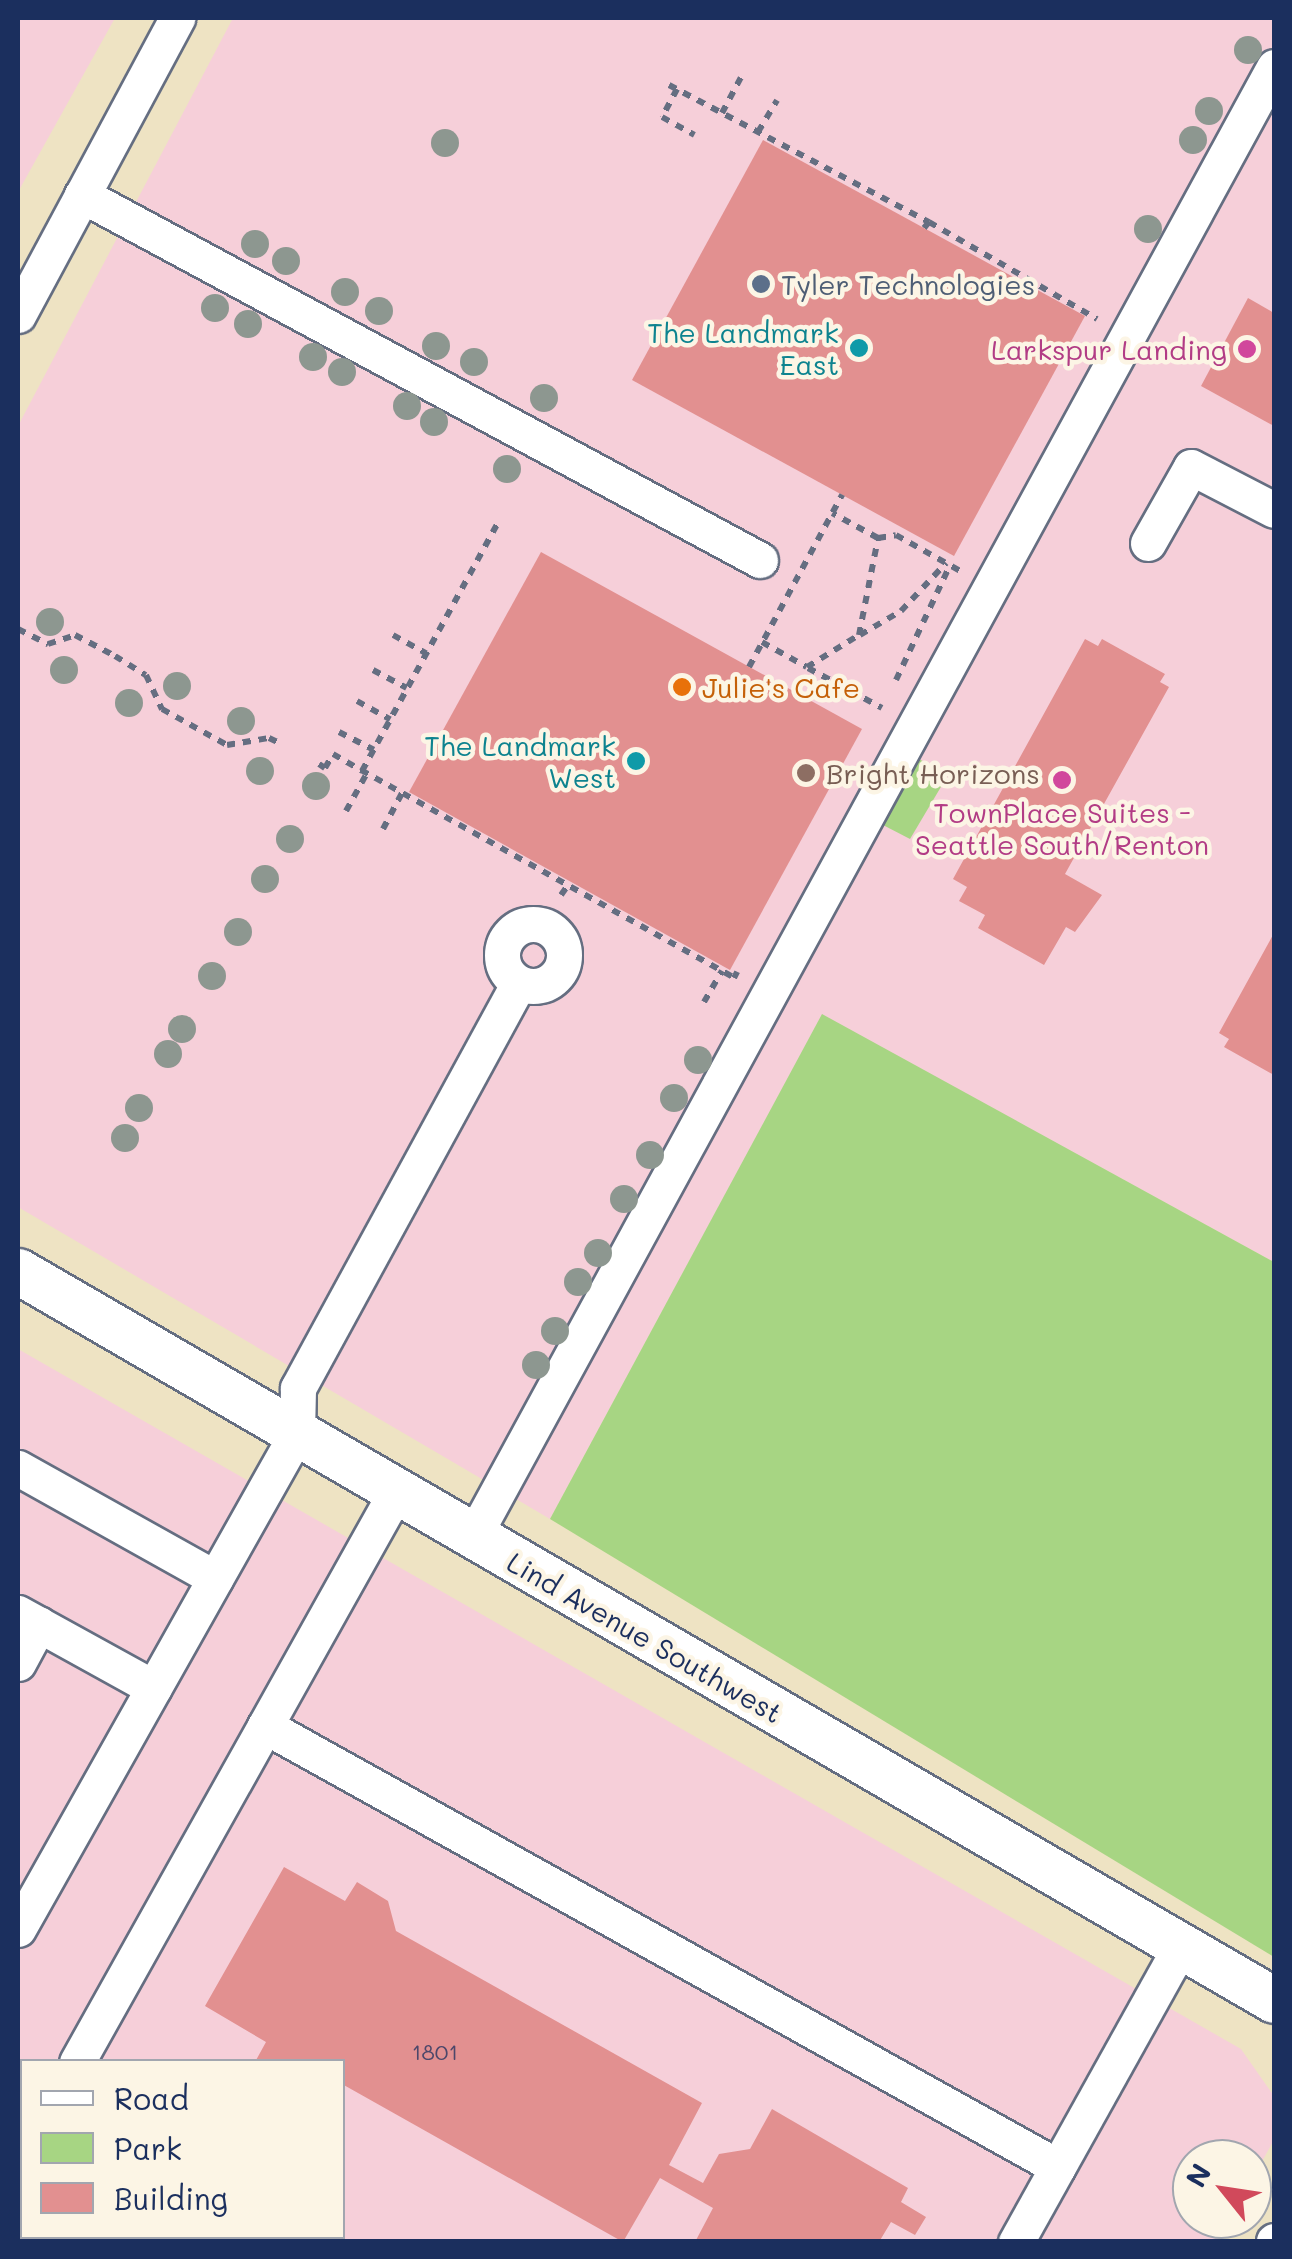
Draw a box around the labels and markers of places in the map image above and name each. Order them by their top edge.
place label: Tyler Technologies [781,267,1035,301]
marker: Tyler Technologies [750,273,772,295]
place label: The Landmark East [647,315,839,381]
place label: Larkspur Landing [991,332,1227,366]
marker: The Landmark East [848,337,870,359]
marker: Larkspur Landing [1236,338,1258,360]
place label: Julie's Cafe [702,670,860,704]
marker: Julie's Cafe [671,676,693,698]
place label: The Landmark West [424,728,616,794]
marker: The Landmark West [625,750,647,772]
place label: Bright Horizons [826,756,1040,790]
marker: Bright Horizons [795,762,817,784]
marker: TownPlace Suites - Seattle South/Renton [1051,769,1073,791]
place label: TownPlace Suites - Seattle South/Renton [915,795,1209,861]

